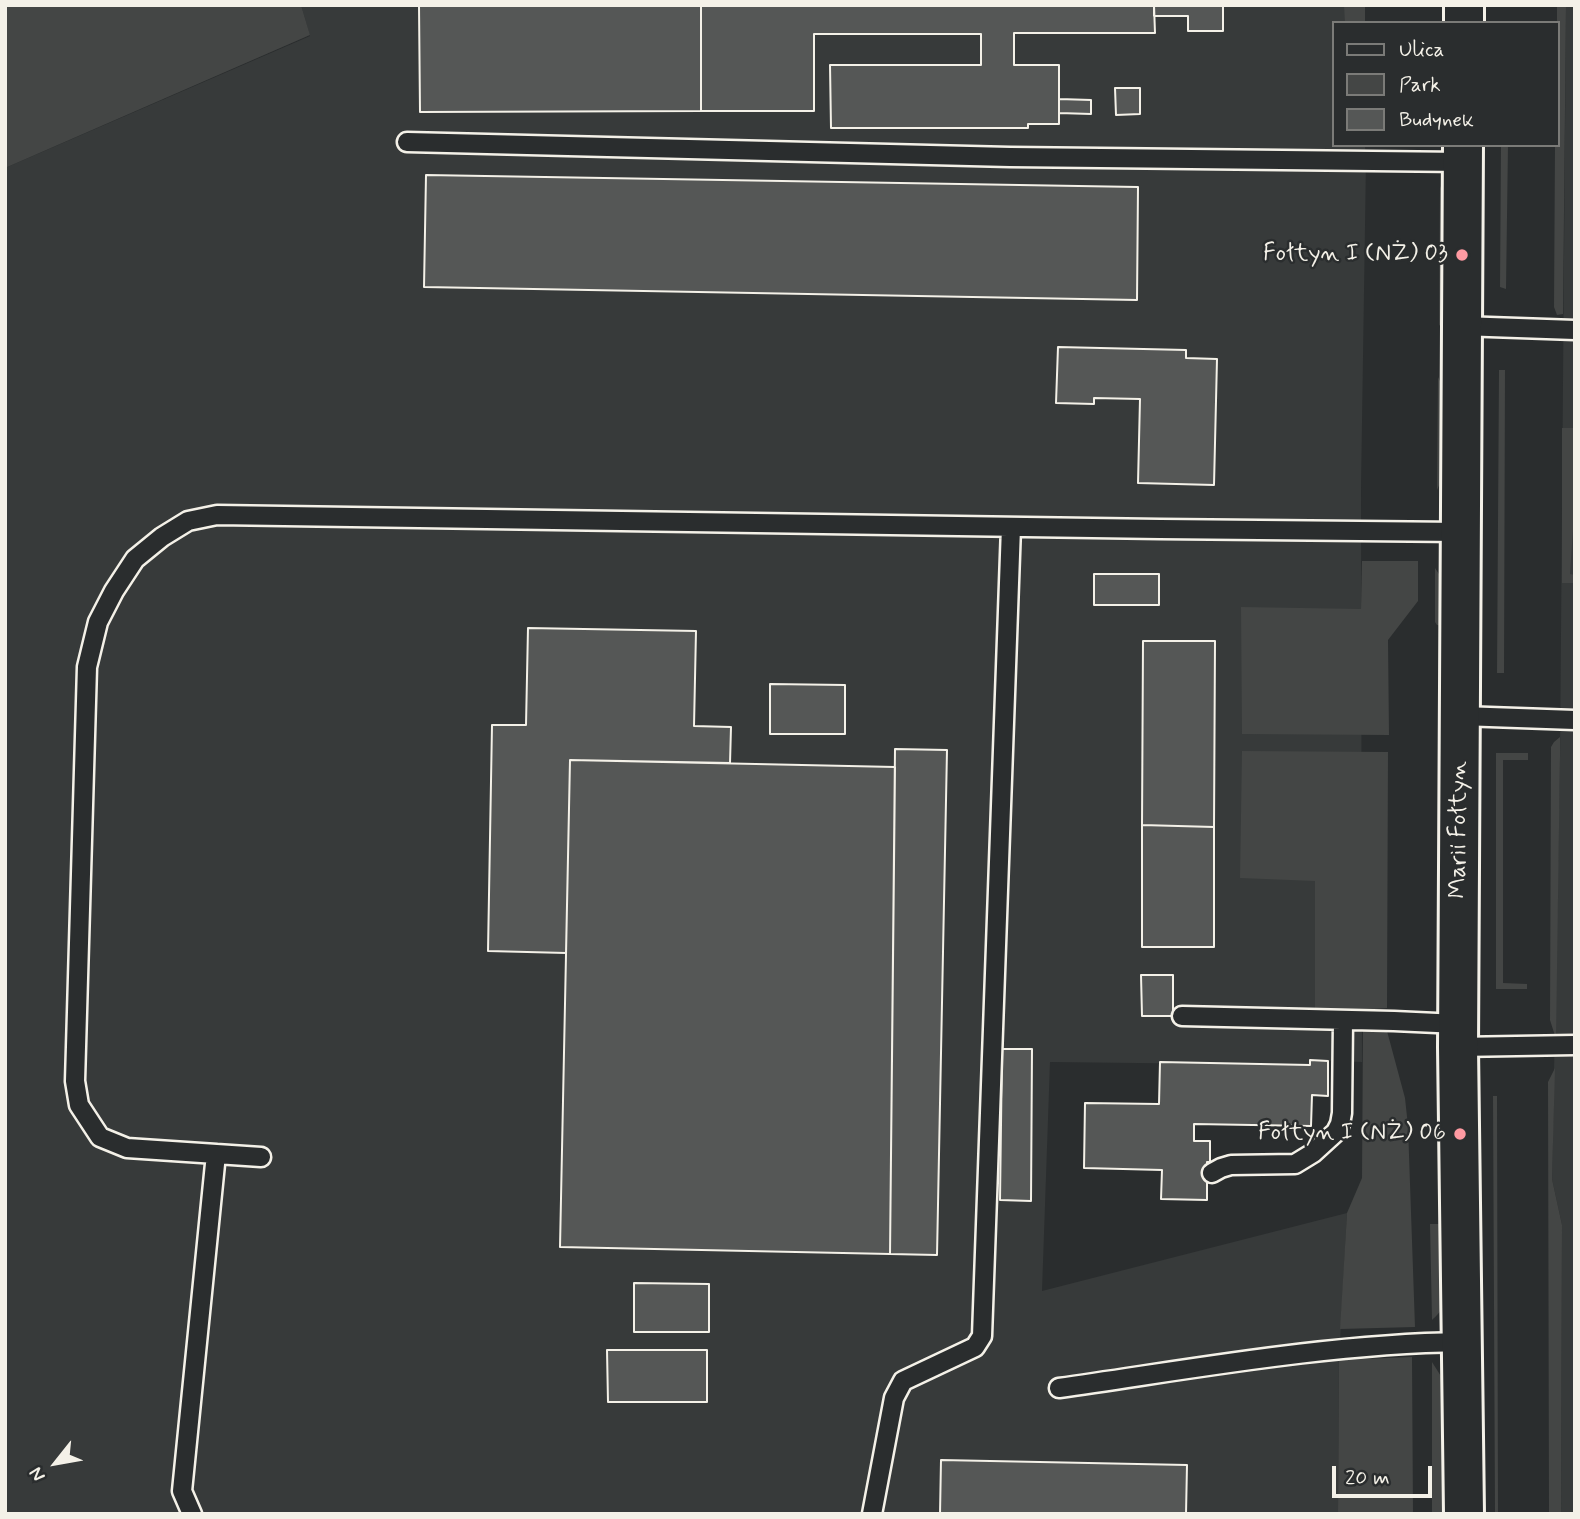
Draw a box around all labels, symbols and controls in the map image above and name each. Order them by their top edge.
legend [1332,21,1559,147]
text: Ulica [1399,36,1444,64]
text: Park [1399,71,1441,99]
text: Budynek [1399,106,1474,134]
place label: Fołtyn I (NŻ) 03 [1263,241,1448,269]
marker: Fołtyn I (NŻ) 03 [1454,247,1470,263]
street label: Marii Fołtyn [1446,761,1474,899]
place label: Fołtyn I (NŻ) 06 [1258,1120,1446,1148]
marker: Fołtyn I (NŻ) 06 [1452,1126,1468,1142]
north arrow [21,1428,91,1498]
scale bar [1335,1452,1435,1496]
text: N [24,1462,52,1486]
text: 20 m [1345,1464,1390,1492]

